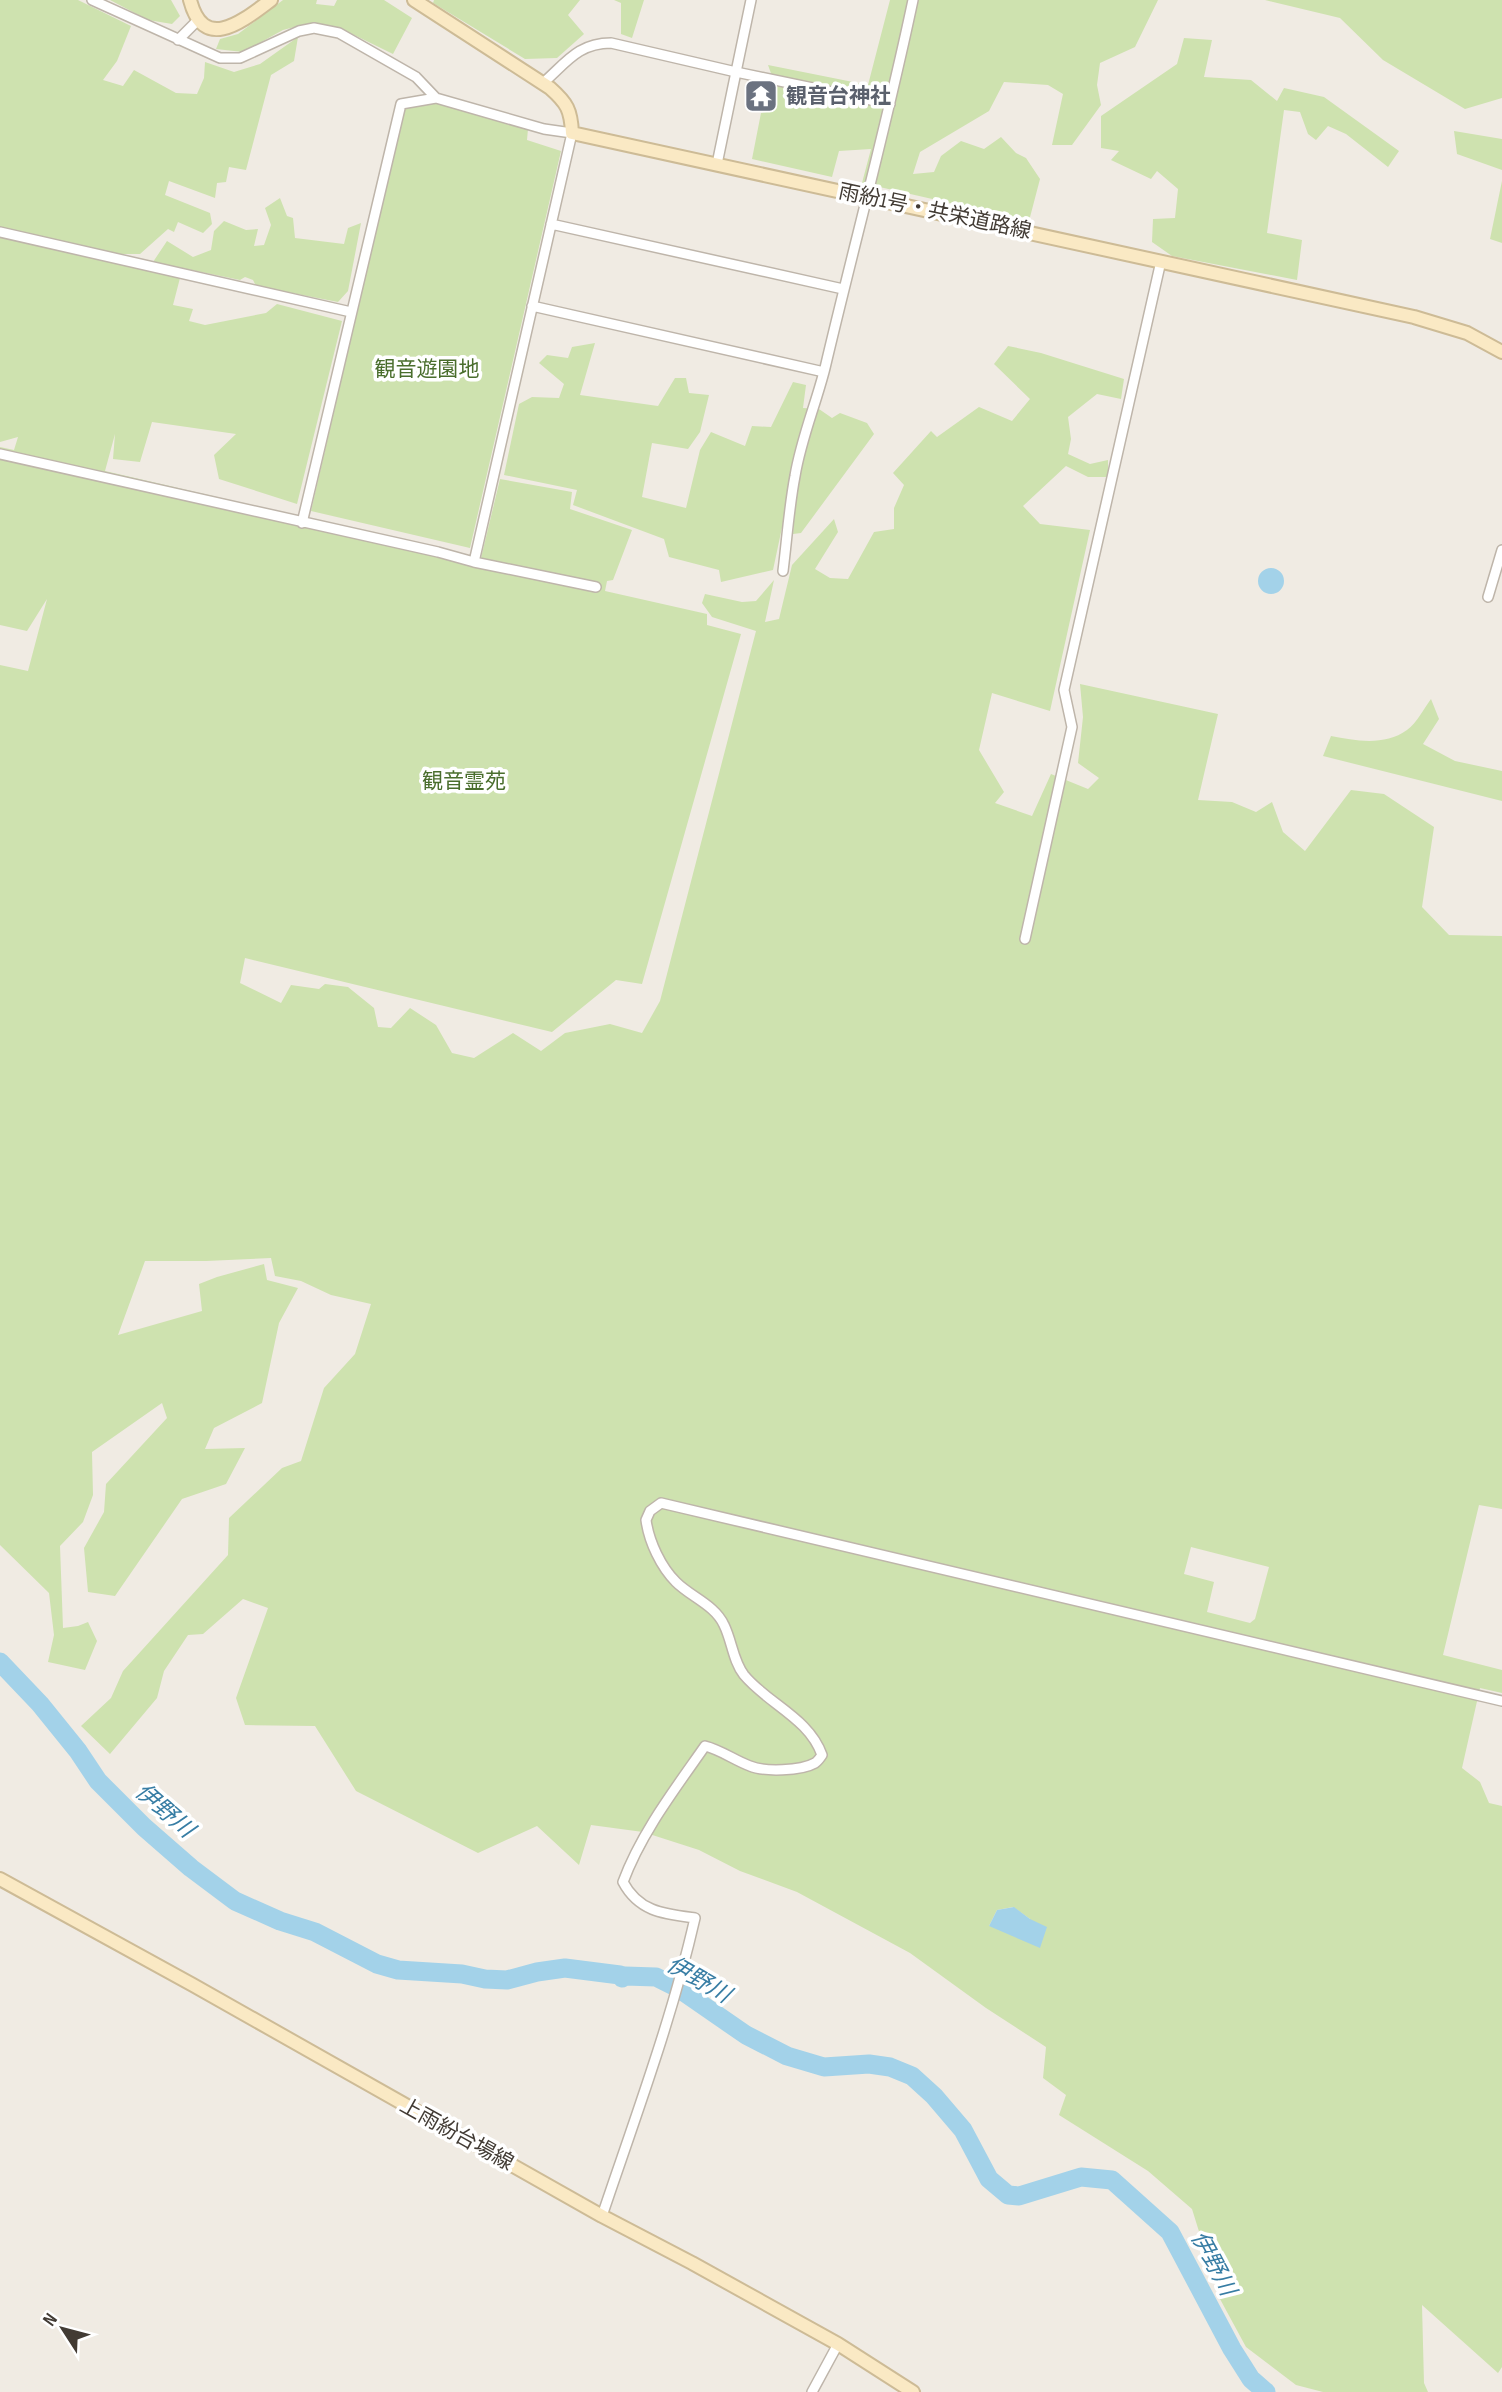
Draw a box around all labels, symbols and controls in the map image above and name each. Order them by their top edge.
temple icon: 観音台神社 [742,77,780,115]
place label: 観音台神社 [786,84,891,109]
street label: 雨紛1号・共栄道路線 [836,179,1034,244]
park label: 観音遊園地 [375,357,480,382]
park label: 観音霊苑 [422,769,506,794]
water label: 伊野川 [129,1778,202,1846]
water label: 伊野川 [662,1950,738,2011]
street label: 上雨紛台場線 [396,2093,518,2176]
water label: 伊野川 [1185,2226,1243,2303]
north arrow [28,2294,98,2364]
text: N [38,2309,63,2331]

